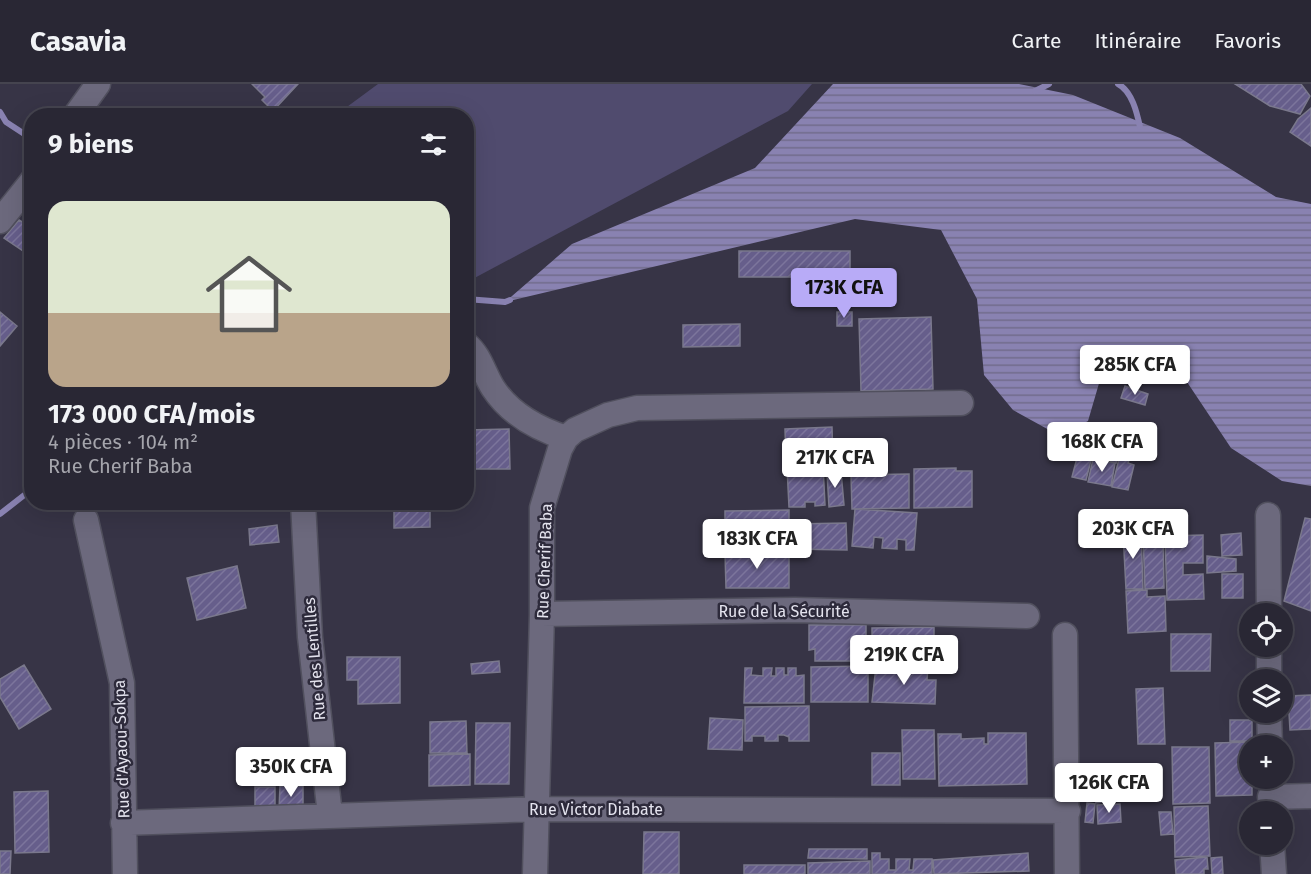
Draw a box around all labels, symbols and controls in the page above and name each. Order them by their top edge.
text: Casavia [30,25,127,58]
text: Carte [1012,28,1061,54]
text: Itinéraire [1094,28,1181,54]
text: Favoris [1214,28,1281,54]
icon: filters [417,128,450,161]
text: 9 biens [48,129,134,160]
icon: home [195,240,303,348]
pin: 173K CFA [782,268,906,319]
text: 173K CFA [805,275,883,299]
pin: 285K CFA [1073,345,1197,396]
text: 285K CFA [1094,352,1176,376]
text: 173 000 CFA/mois [48,399,255,430]
pin: 168K CFA [1040,422,1164,473]
text: 168K CFA [1061,429,1143,453]
text: 4 pièces · 104 m² [48,430,198,454]
pin: 217K CFA [773,438,897,489]
text: 217K CFA [796,445,874,469]
text: Rue Cherif Baba [48,454,193,478]
street label: Rue Cherif Baba [533,503,556,619]
pin: 203K CFA [1071,509,1195,560]
text: 203K CFA [1092,516,1174,540]
pin: 183K CFA [695,519,819,570]
text: 183K CFA [717,526,797,550]
street label: Rue des Lentilles [300,597,329,721]
street label: Rue de la Sécurité [718,602,850,621]
map controls [1239,603,1293,855]
button: locate [1239,603,1293,657]
pin: 219K CFA [842,635,966,686]
text: 219K CFA [864,642,944,666]
button: layers [1239,669,1293,723]
street label: Rue d'Ayaou-Sokpa [110,679,133,819]
button: + [1239,735,1293,789]
pin: 350K CFA [229,747,353,798]
text: 350K CFA [250,754,332,778]
pin: 126K CFA [1047,763,1171,814]
text: 126K CFA [1069,770,1149,794]
street label: Rue Victor Diabate [529,800,663,819]
button: − [1239,801,1293,855]

